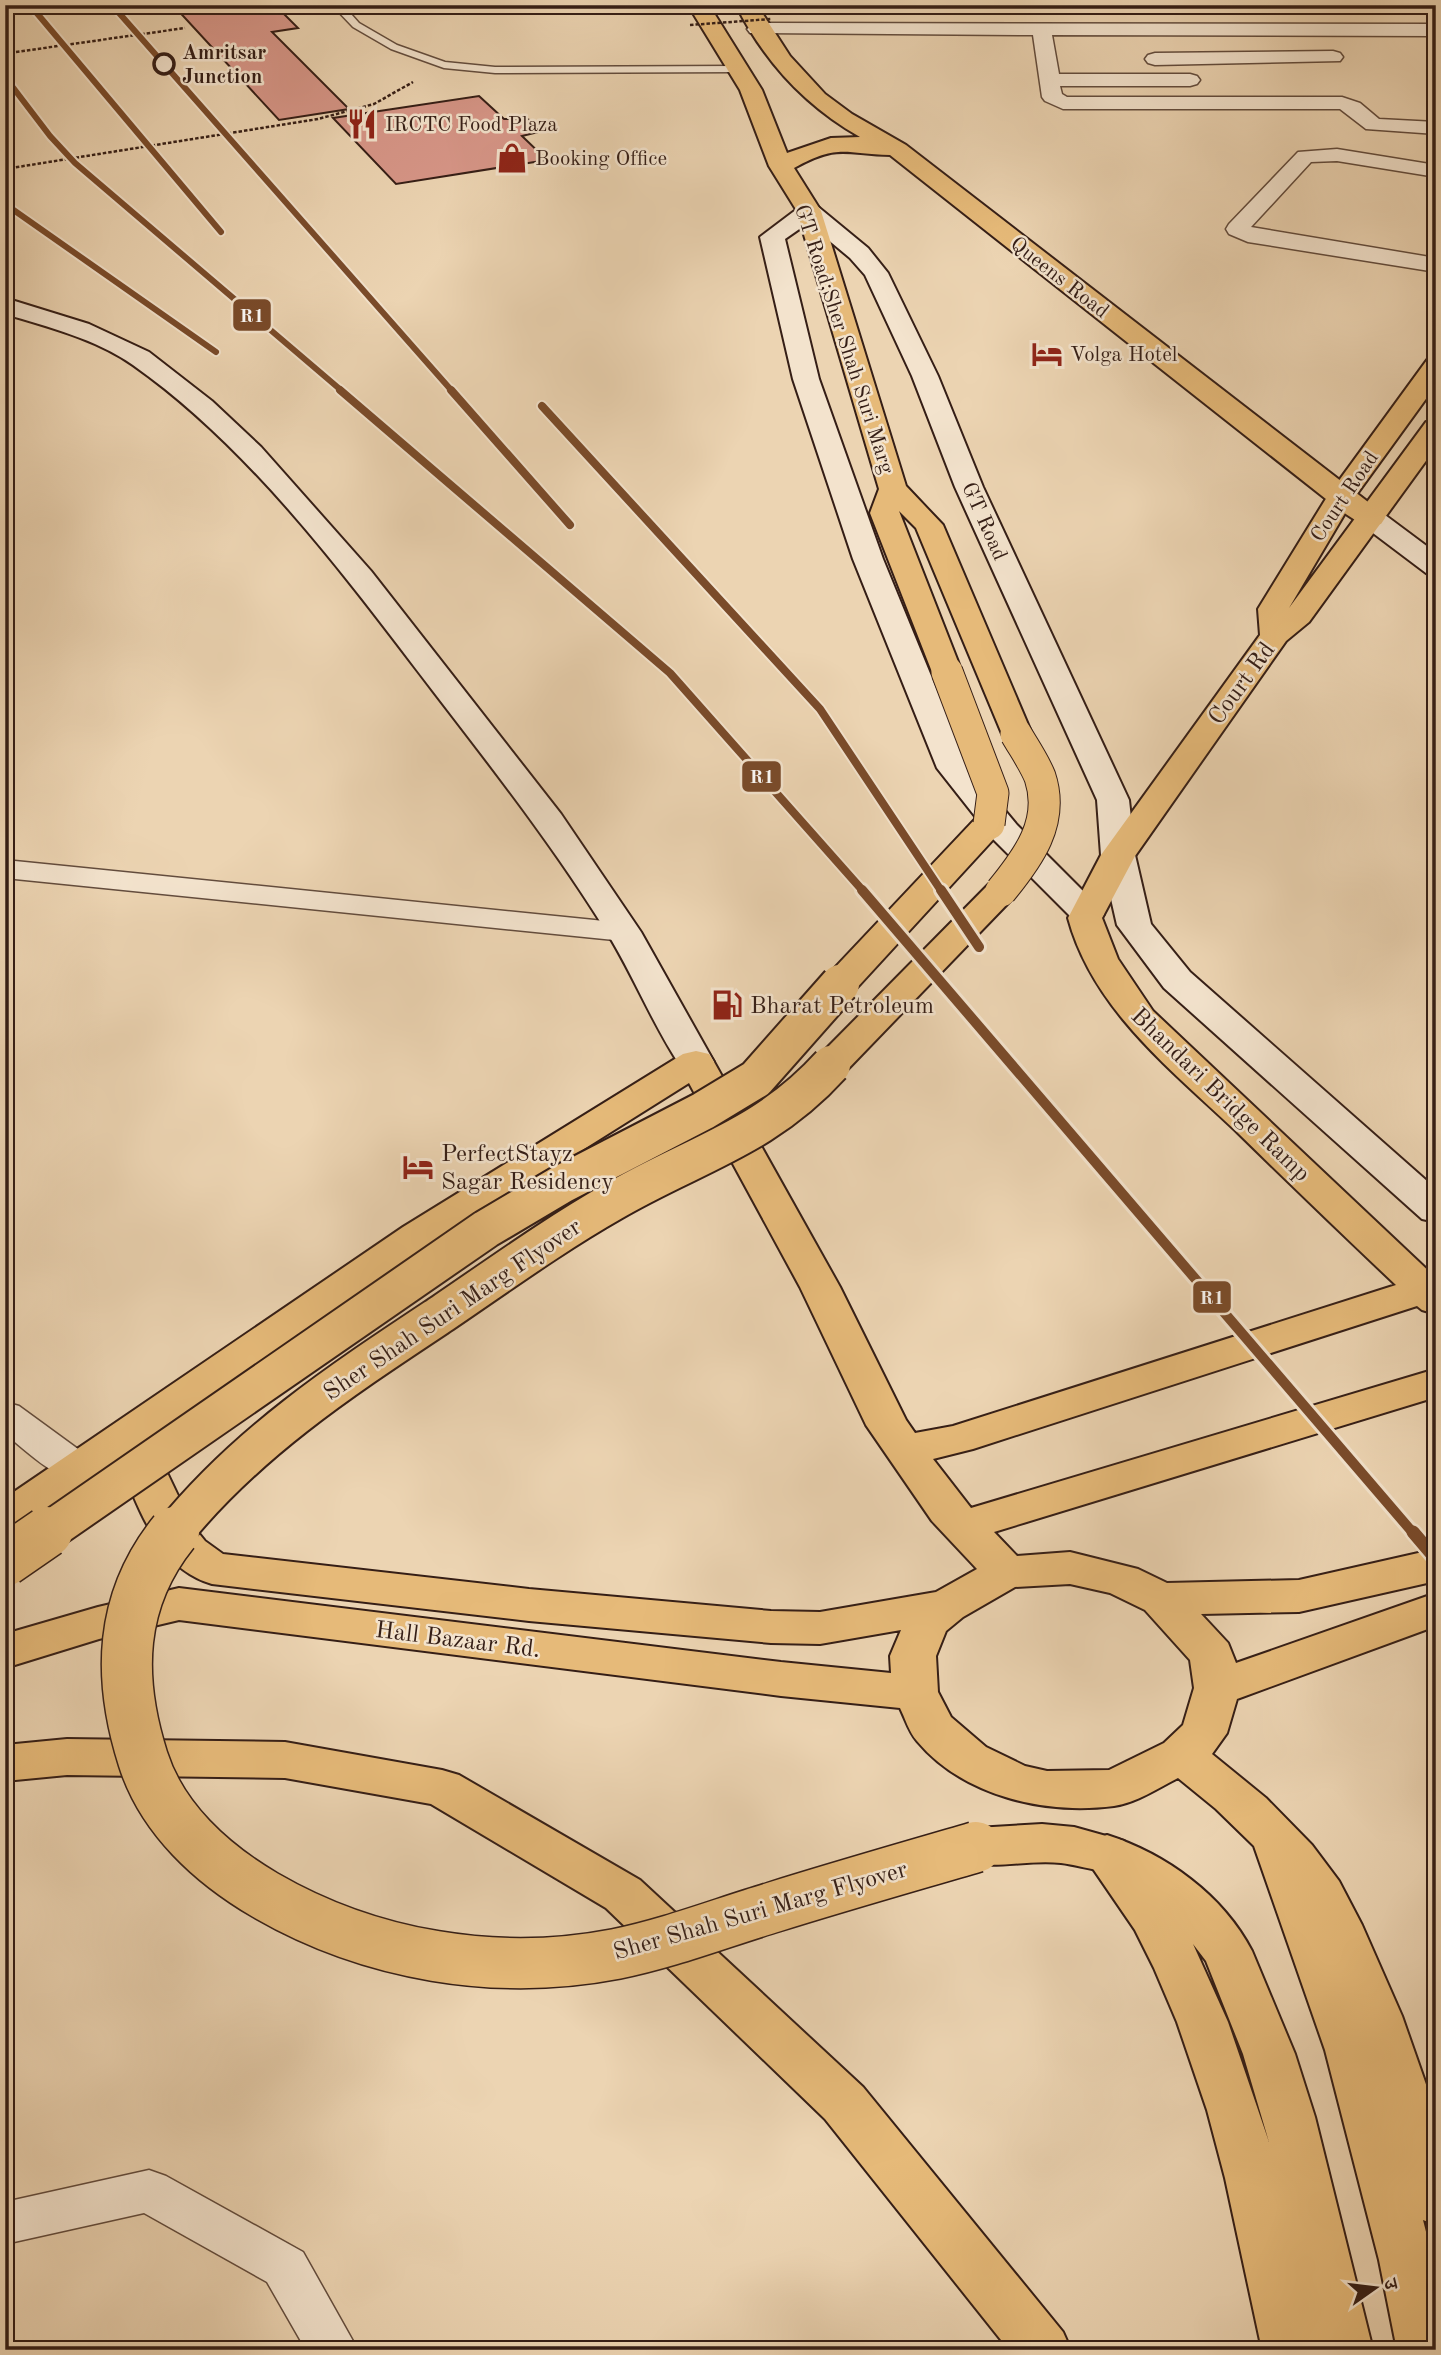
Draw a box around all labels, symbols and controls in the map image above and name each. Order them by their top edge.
place label: Amritsar Junction [182,43,266,88]
marker: Amritsar Junction [153,53,175,75]
restaurant icon: IRCTC Food Plaza [345,107,379,141]
place label: IRCTC Food Plaza [385,115,558,136]
shop icon: Booking Office [495,141,529,175]
place label: Booking Office [535,149,667,170]
street label: GT Road;Sher Shah Suri Marg [790,202,897,477]
street label: Queens Road [1006,233,1112,323]
line badge: R1 [232,298,272,332]
text: R1 [240,308,264,327]
hotel icon: Volga Hotel [1030,337,1064,371]
place label: Volga Hotel [1070,345,1178,366]
street label: Court Road [1307,448,1383,546]
street label: GT Road [957,480,1010,564]
street label: Court Rd [1205,638,1280,730]
line badge: R1 [741,760,782,793]
text: R1 [750,769,774,788]
fuel station icon: Bharat Petroleum [710,988,744,1022]
place label: Bharat Petroleum [750,995,934,1019]
street label: Bhandari Bridge Ramp [1125,1004,1314,1187]
place label: PerfectStayz Sagar Residency [441,1143,614,1195]
hotel icon: PerfectStayz Sagar Residency [401,1150,435,1184]
street label: Sher Shah Suri Marg Flyover [320,1215,586,1406]
line badge: R1 [1192,1280,1232,1314]
text: R1 [1200,1290,1224,1309]
street label: Hall Bazaar Rd. [374,1619,542,1663]
street label: Sher Shah Suri Marg Flyover [611,1858,911,1965]
north arrow [1340,2254,1410,2324]
text: उ [1378,2276,1400,2293]

